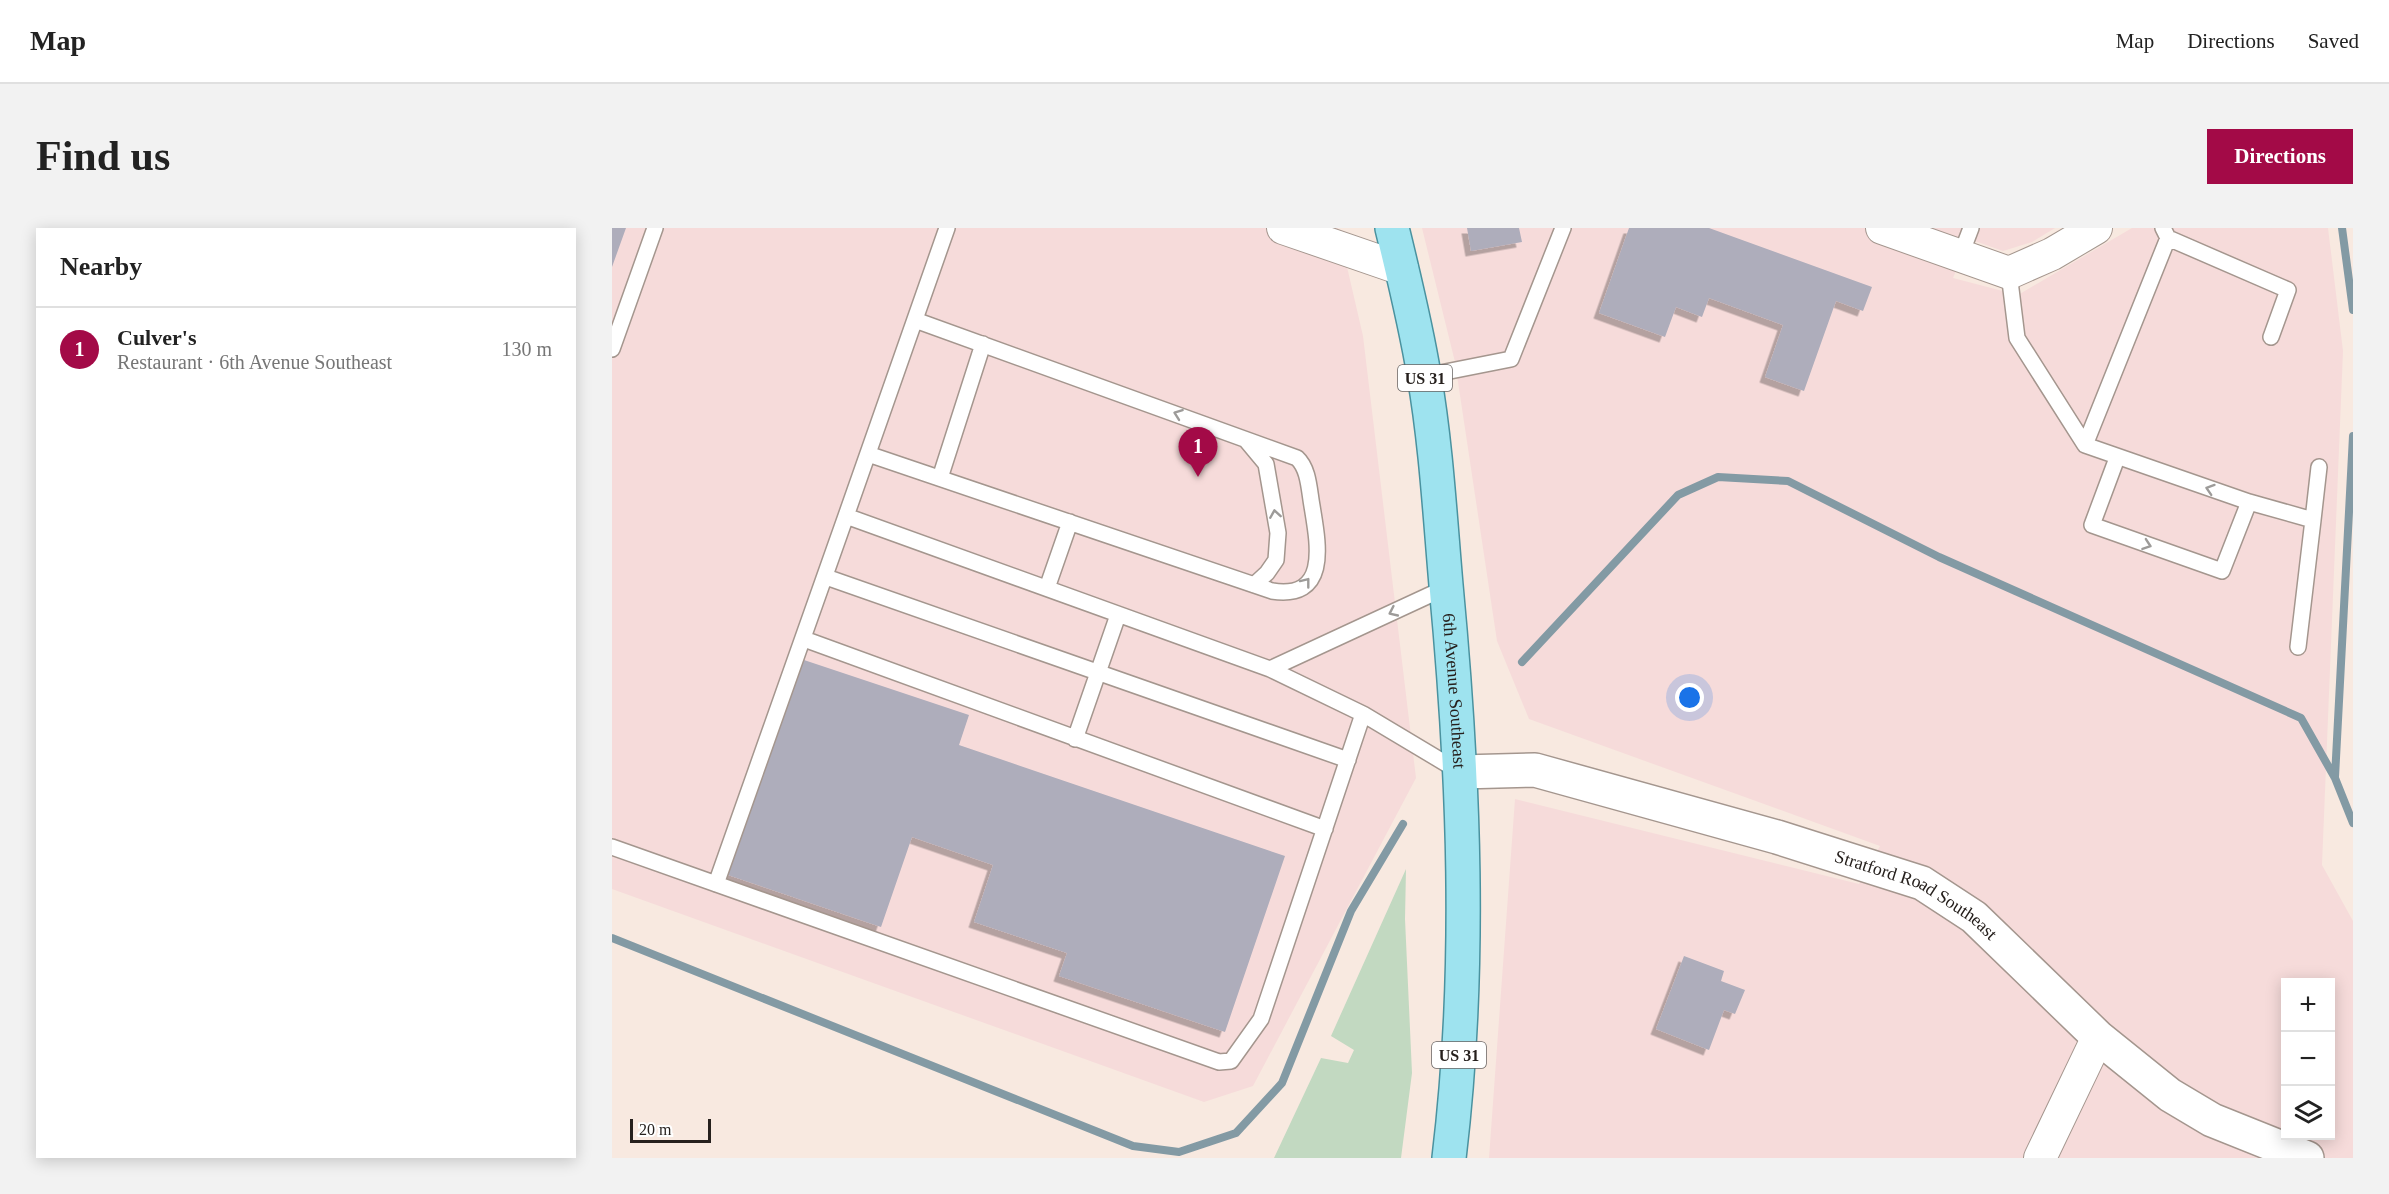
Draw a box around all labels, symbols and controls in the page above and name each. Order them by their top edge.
text: Map [30,25,86,56]
text: Map [2116,29,2154,53]
text: Directions [2187,29,2275,53]
text: Saved [2308,29,2359,53]
button: Directions [2207,129,2353,184]
text: Find us [36,133,170,179]
text: Nearby [60,252,142,281]
text: Culver's [117,325,196,350]
text: 1 [75,338,85,360]
text: 130 m [501,338,552,360]
text: Restaurant · 6th Avenue Southeast [117,351,392,373]
road number: US 31 [1398,365,1452,391]
one-way arrow [1173,409,1184,421]
pin: 1 [1178,428,1218,477]
one-way arrow [2205,484,2216,496]
one-way arrow [1270,510,1282,519]
one-way arrow [2141,537,2152,550]
one-way arrow [1299,578,1310,589]
one-way arrow [1389,604,1400,616]
street label: 6th Avenue Southeast [1439,612,1470,769]
your location [1675,683,1704,712]
street label: Stratford Road Southeast [1832,846,2001,944]
map controls [2281,978,2335,1140]
button: + [2281,978,2335,1032]
button: − [2281,1032,2335,1086]
road number: US 31 [1432,1042,1486,1068]
button: layers [2281,1086,2335,1140]
scale bar [630,1116,711,1144]
text: 20 m [639,1121,671,1138]

